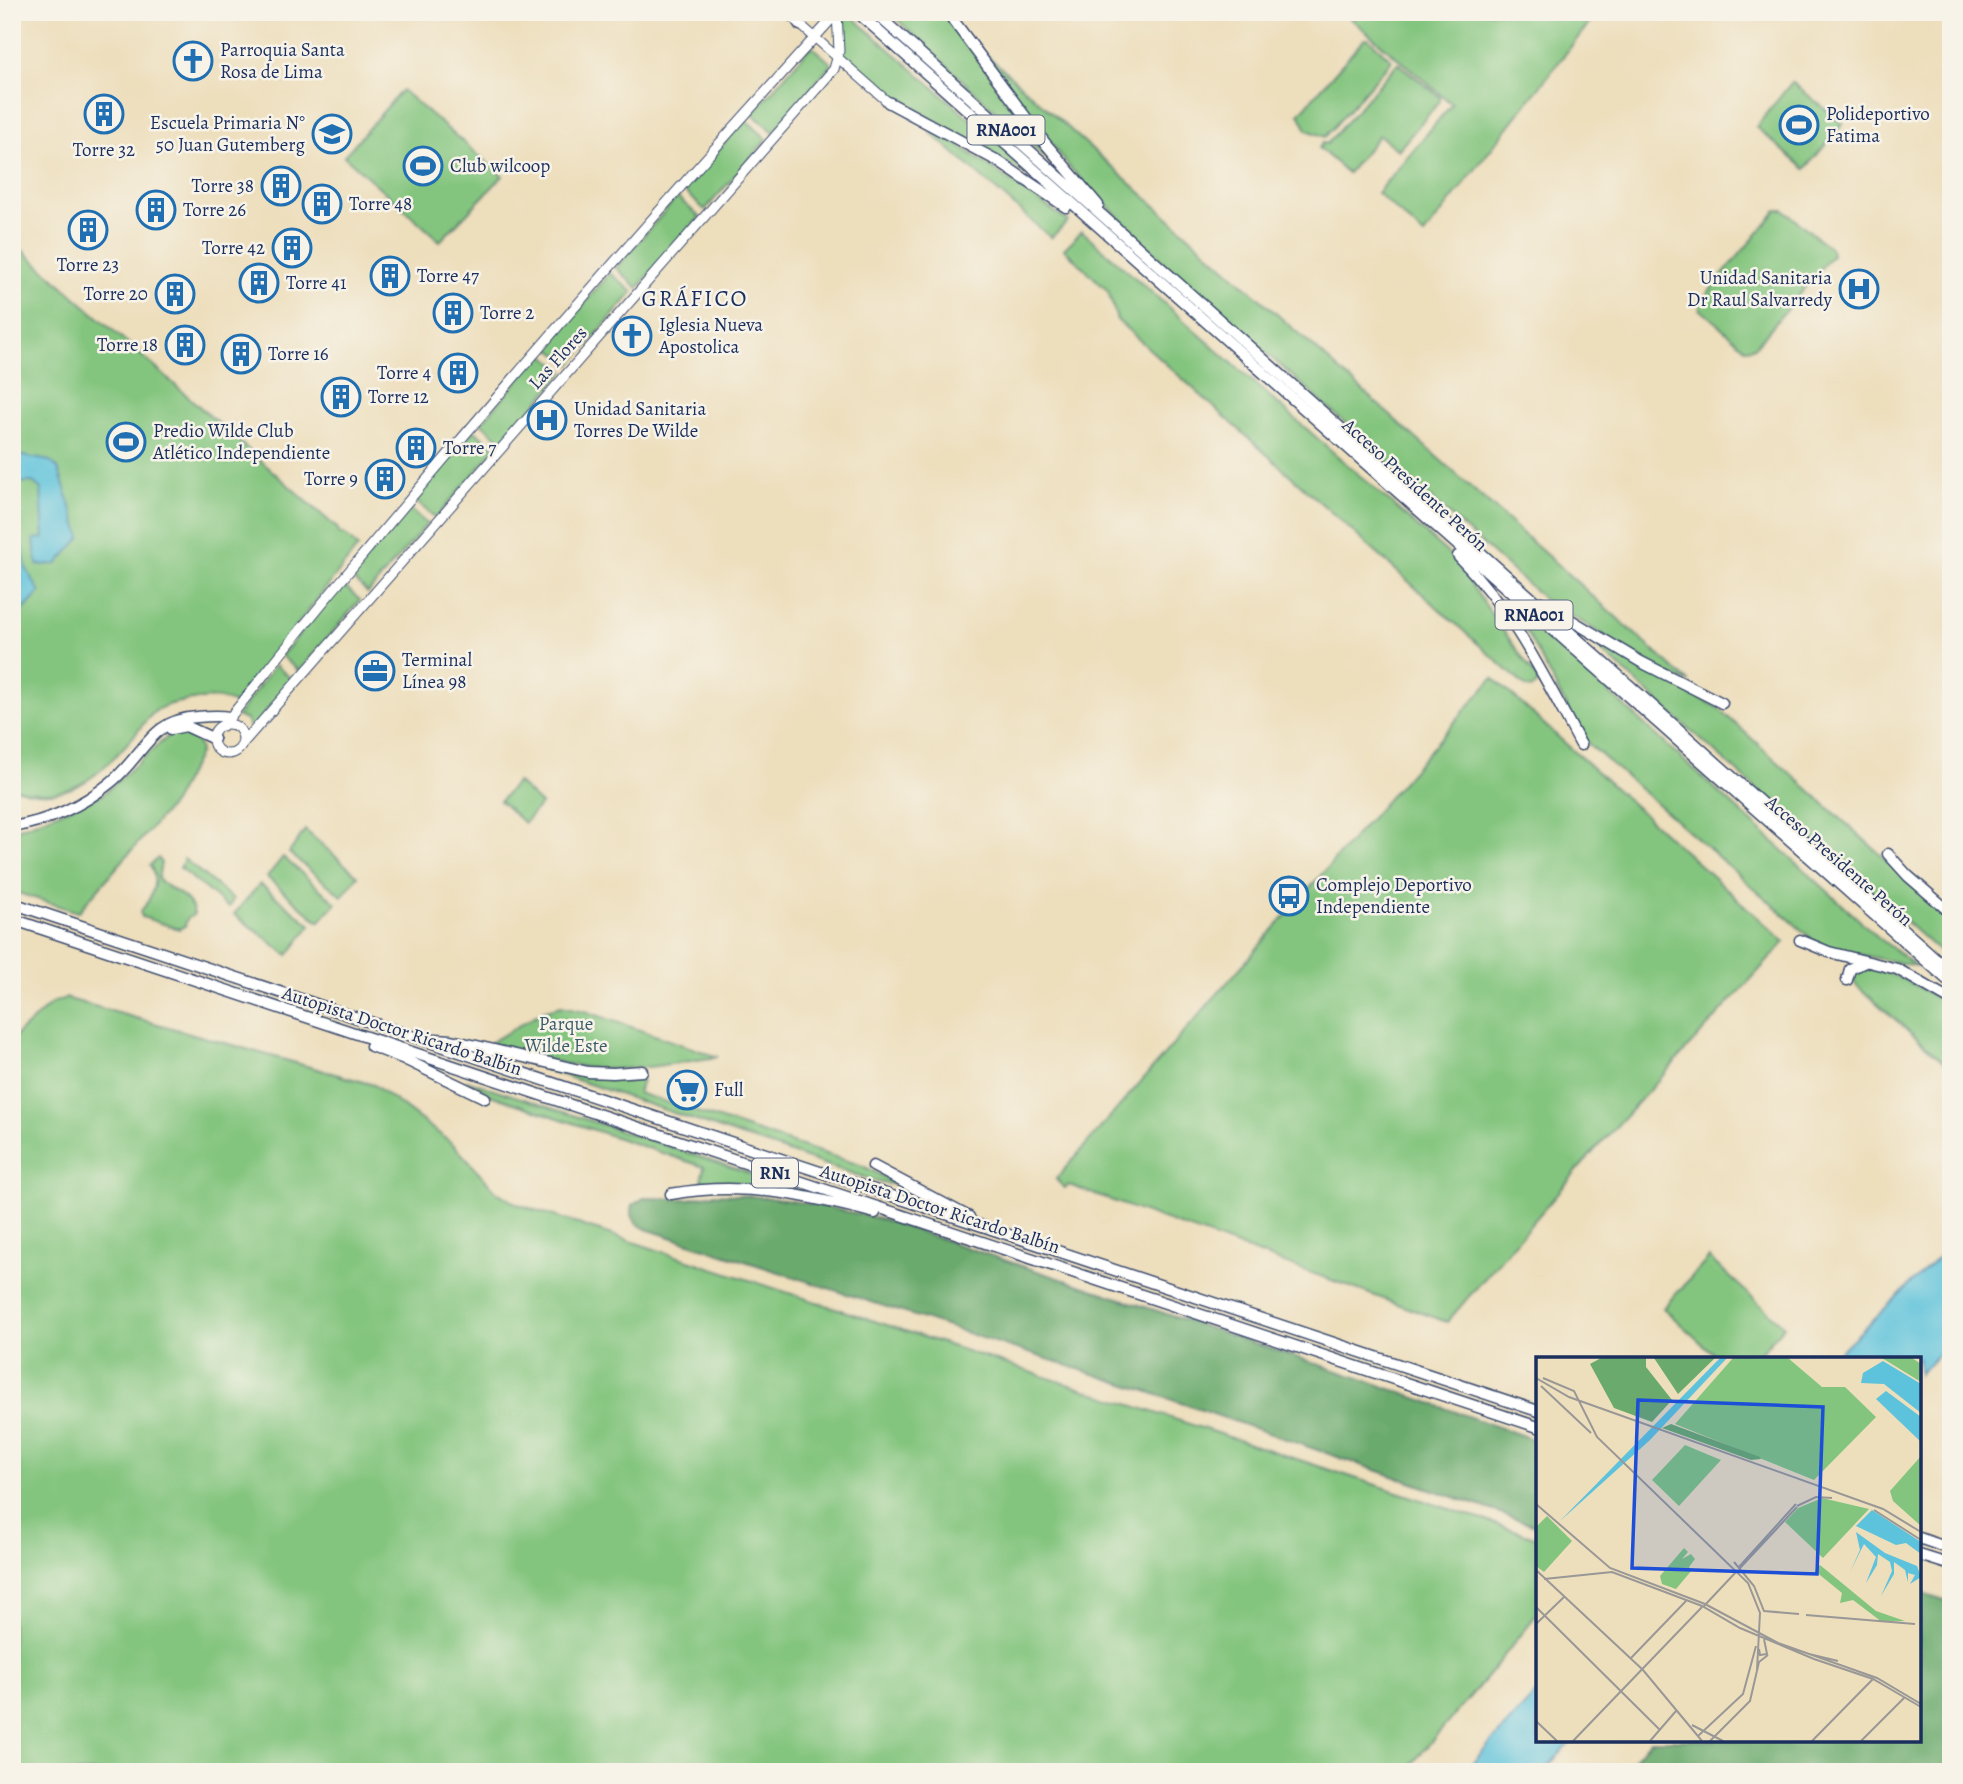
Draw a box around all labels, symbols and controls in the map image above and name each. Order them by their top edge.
place label: Parroquia Santa Rosa de Lima [220,37,345,85]
church icon: Parroquia Santa Rosa de Lima [172,40,214,82]
building icon: Torre 32 [83,93,125,135]
place label: Polideportivo Fatima [1826,101,1930,149]
sports icon: Polideportivo Fatima [1778,104,1820,146]
place label: Escuela Primaria N° 50 Juan Gutemberg [150,110,305,158]
school or university icon: Escuela Primaria N° 50 Juan Gutemberg [311,113,353,155]
road number: RNA001 [968,116,1044,145]
place label: Torre 32 [73,137,135,163]
sports icon: Club wilcoop [402,145,444,187]
place label: Club wilcoop [450,153,550,179]
building icon: Torre 38 [260,165,302,207]
place label: Torre 38 [192,173,254,199]
building icon: Torre 48 [301,183,343,225]
building icon: Torre 26 [135,189,177,231]
place label: Torre 48 [349,191,412,217]
place label: Torre 26 [183,197,246,223]
building icon: Torre 23 [67,209,109,251]
building icon: Torre 42 [271,227,313,269]
place label: Torre 42 [202,235,265,261]
place label: Torre 23 [57,252,119,278]
building icon: Torre 47 [369,255,411,297]
building icon: Torre 41 [238,262,280,304]
place label: Torre 47 [417,263,479,289]
place label: Unidad Sanitaria Dr Raul Salvarredy [1687,265,1833,313]
hospital icon: Unidad Sanitaria Dr Raul Salvarredy [1838,268,1880,310]
place label: Torre 41 [286,270,347,296]
building icon: Torre 20 [154,273,196,315]
place label: Torre 20 [84,281,148,307]
district label: GRÁFICO [642,283,748,314]
building icon: Torre 2 [432,292,474,334]
place label: Torre 2 [480,300,534,326]
place label: Iglesia Nueva Apostolica [658,312,763,360]
church icon: Iglesia Nueva Apostolica [611,315,653,357]
street label: Las Flores [523,321,593,395]
building icon: Torre 18 [164,324,206,366]
place label: Torre 18 [97,332,158,358]
building icon: Torre 16 [220,333,262,375]
place label: Torre 16 [268,341,329,367]
building icon: Torre 4 [437,352,479,394]
place label: Torre 4 [377,360,431,386]
building icon: Torre 12 [320,376,362,418]
place label: Torre 12 [368,384,429,410]
place label: Unidad Sanitaria Torres De Wilde [574,396,706,444]
hospital icon: Unidad Sanitaria Torres De Wilde [526,399,568,441]
street label: Acceso Presidente Perón [1336,412,1493,557]
place label: Predio Wilde Club Atlético Independiente [152,418,330,466]
sports icon: Predio Wilde Club Atlético Independiente [105,421,147,463]
building icon: Torre 7 [395,427,437,469]
place label: Torre 7 [443,435,496,461]
building icon: Torre 9 [364,458,406,500]
place label: Torre 9 [304,466,358,492]
road number: RNA001 [1496,600,1572,630]
place label: Terminal Línea 98 [402,647,472,695]
office icon: Terminal Línea 98 [354,650,396,692]
street label: Acceso Presidente Perón [1759,789,1918,932]
place label: Complejo Deportivo Independiente [1316,872,1472,920]
bus stop icon: Complejo Deportivo Independiente [1268,875,1310,917]
street label: Autopista Doctor Ricardo Balbín [278,980,525,1082]
park label: Parque Wilde Este [523,1011,608,1059]
supermarket icon: Full [666,1069,708,1111]
place label: Full [714,1077,744,1103]
road number: RN1 [752,1158,798,1188]
street label: Autopista Doctor Ricardo Balbín [816,1158,1063,1260]
inset map [1536,1357,1921,1742]

